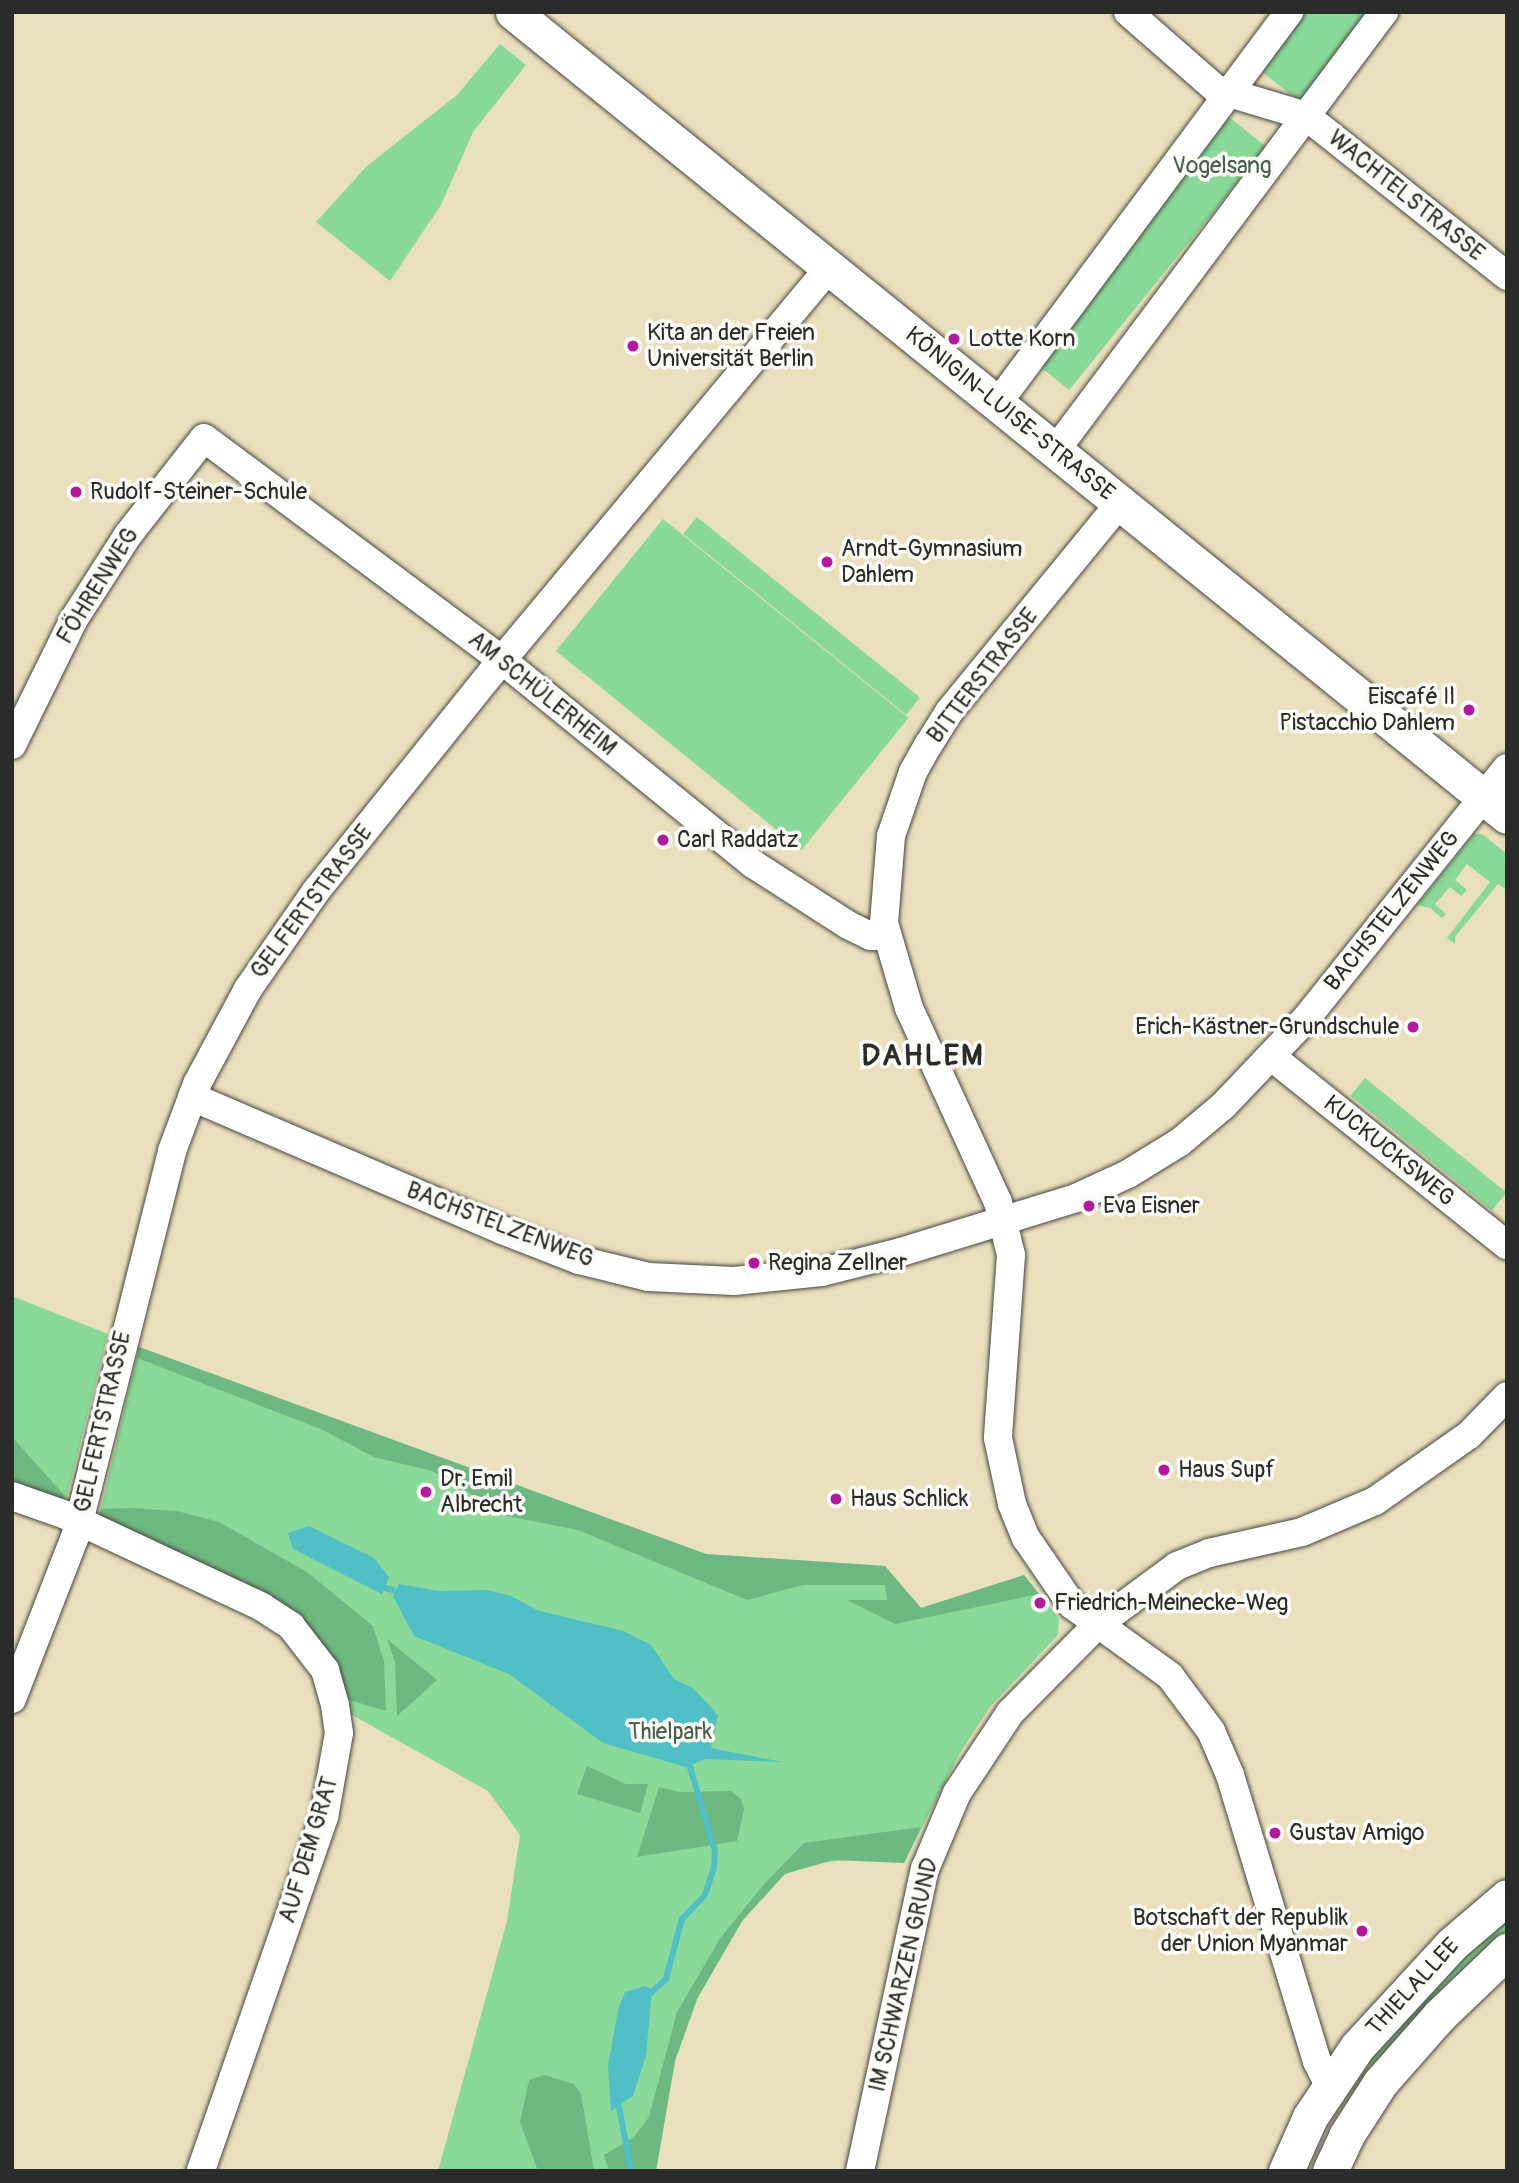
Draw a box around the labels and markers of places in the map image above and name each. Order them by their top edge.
place label: Kita an der Freien Universität Berlin [647,319,815,373]
place label: Lotte Korn [968,325,1076,353]
marker: Lotte Korn [946,331,962,347]
marker: Kita an der Freien Universität Berlin [625,338,641,354]
place label: Rudolf-Steiner-Schule [90,478,307,506]
marker: Rudolf-Steiner-Schule [68,484,84,500]
place label: Arndt-Gymnasium Dahlem [841,535,1022,589]
marker: Arndt-Gymnasium Dahlem [819,554,835,570]
place label: Eiscafé Il Pistacchio Dahlem [1279,683,1455,737]
marker: Eiscafé Il Pistacchio Dahlem [1461,702,1477,718]
place label: Carl Raddatz [677,826,798,854]
marker: Carl Raddatz [655,832,671,848]
place label: Erich-Kästner-Grundschule [1135,1013,1399,1041]
marker: Erich-Kästner-Grundschule [1405,1019,1421,1035]
place label: Eva Eisner [1103,1192,1200,1220]
marker: Eva Eisner [1081,1198,1097,1214]
place label: Regina Zellner [768,1249,907,1277]
marker: Regina Zellner [746,1255,762,1271]
place label: Haus Supf [1178,1456,1275,1484]
marker: Haus Supf [1156,1462,1172,1478]
place label: Dr. Emil Albrecht [440,1465,523,1519]
marker: Dr. Emil Albrecht [418,1484,434,1500]
place label: Haus Schlick [850,1485,968,1513]
marker: Haus Schlick [828,1491,844,1507]
place label: Friedrich-Meinecke-Weg [1054,1589,1288,1617]
marker: Friedrich-Meinecke-Weg [1032,1595,1048,1611]
place label: Gustav Amigo [1289,1819,1424,1847]
marker: Gustav Amigo [1267,1825,1283,1841]
place label: Botschaft der Republik der Union Myanmar [1133,1904,1348,1958]
marker: Botschaft der Republik der Union Myanmar [1354,1923,1370,1939]

